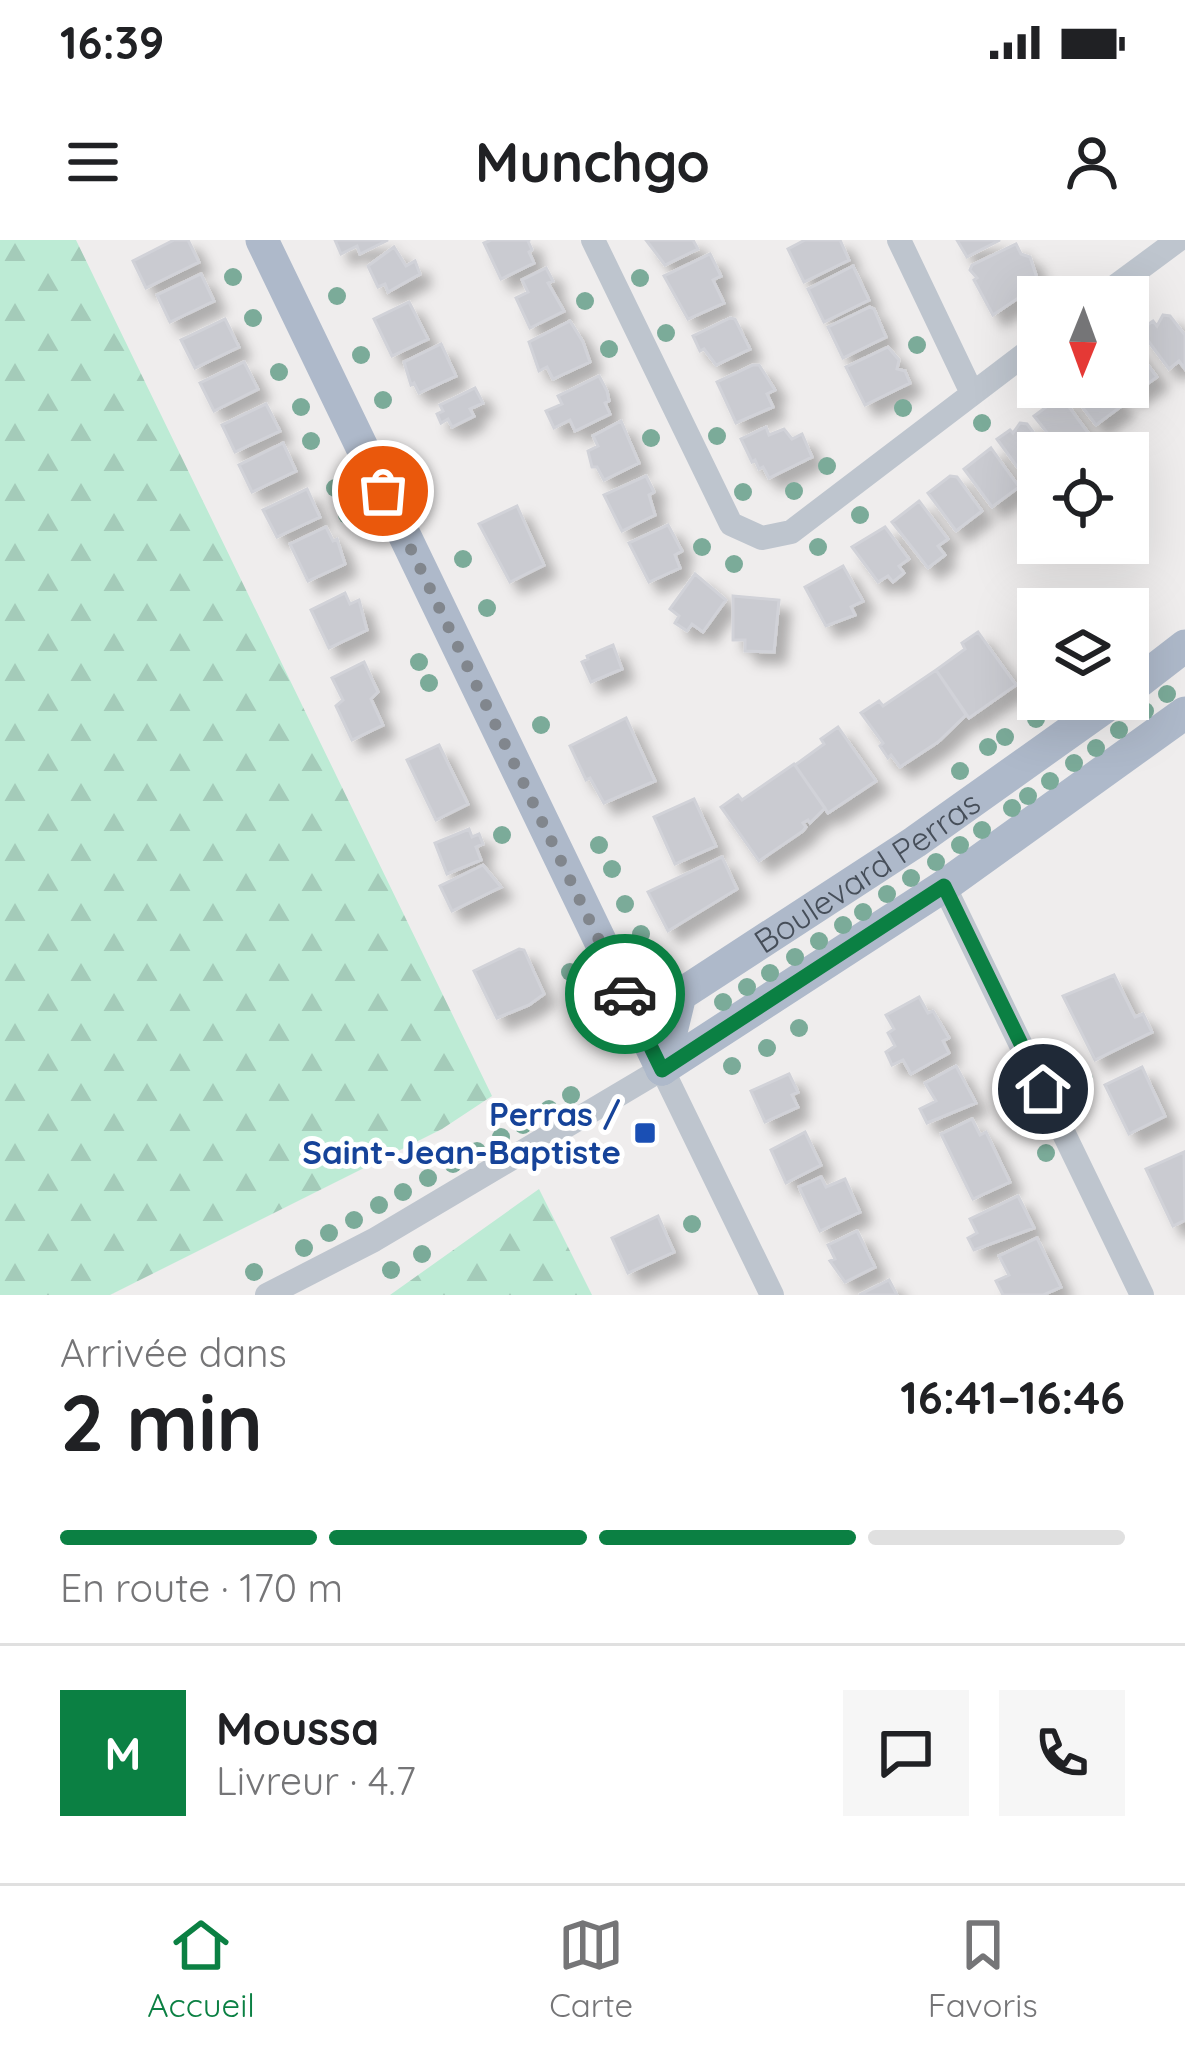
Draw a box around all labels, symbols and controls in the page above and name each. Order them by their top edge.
text: 16:39 [60,14,164,70]
text: Munchgo [475,128,710,196]
icon: menu [60,129,126,195]
icon: person [1059,129,1125,195]
north arrow [1017,276,1149,408]
map controls [1017,276,1149,720]
button: locate [1017,432,1149,564]
pin [332,440,434,542]
icon: bag [350,458,416,524]
button: layers [1017,588,1149,720]
street label: Boulevard Perras [746,781,988,961]
courier [565,934,685,1054]
icon: car [592,961,658,1027]
pin [992,1038,1094,1140]
icon: home [1010,1056,1076,1122]
place label: Perras / Saint-Jean-Baptiste [302,1093,621,1172]
marker: Perras / Saint-Jean-Baptiste [632,1120,658,1146]
text: Arrivée dans [60,1328,287,1377]
text: 16:41–16:46 [900,1369,1125,1425]
text: 2 min [60,1373,263,1471]
text: En route · 170 m [60,1563,343,1612]
button: chat [843,1690,969,1816]
button: phone [999,1690,1125,1816]
text: Moussa [216,1700,379,1756]
text: M [105,1725,141,1781]
text: Livreur · 4.7 [216,1756,416,1805]
tab: Accueil [147,1912,255,2025]
tab: Carte [549,1912,633,2025]
tab: Favoris [928,1912,1038,2025]

